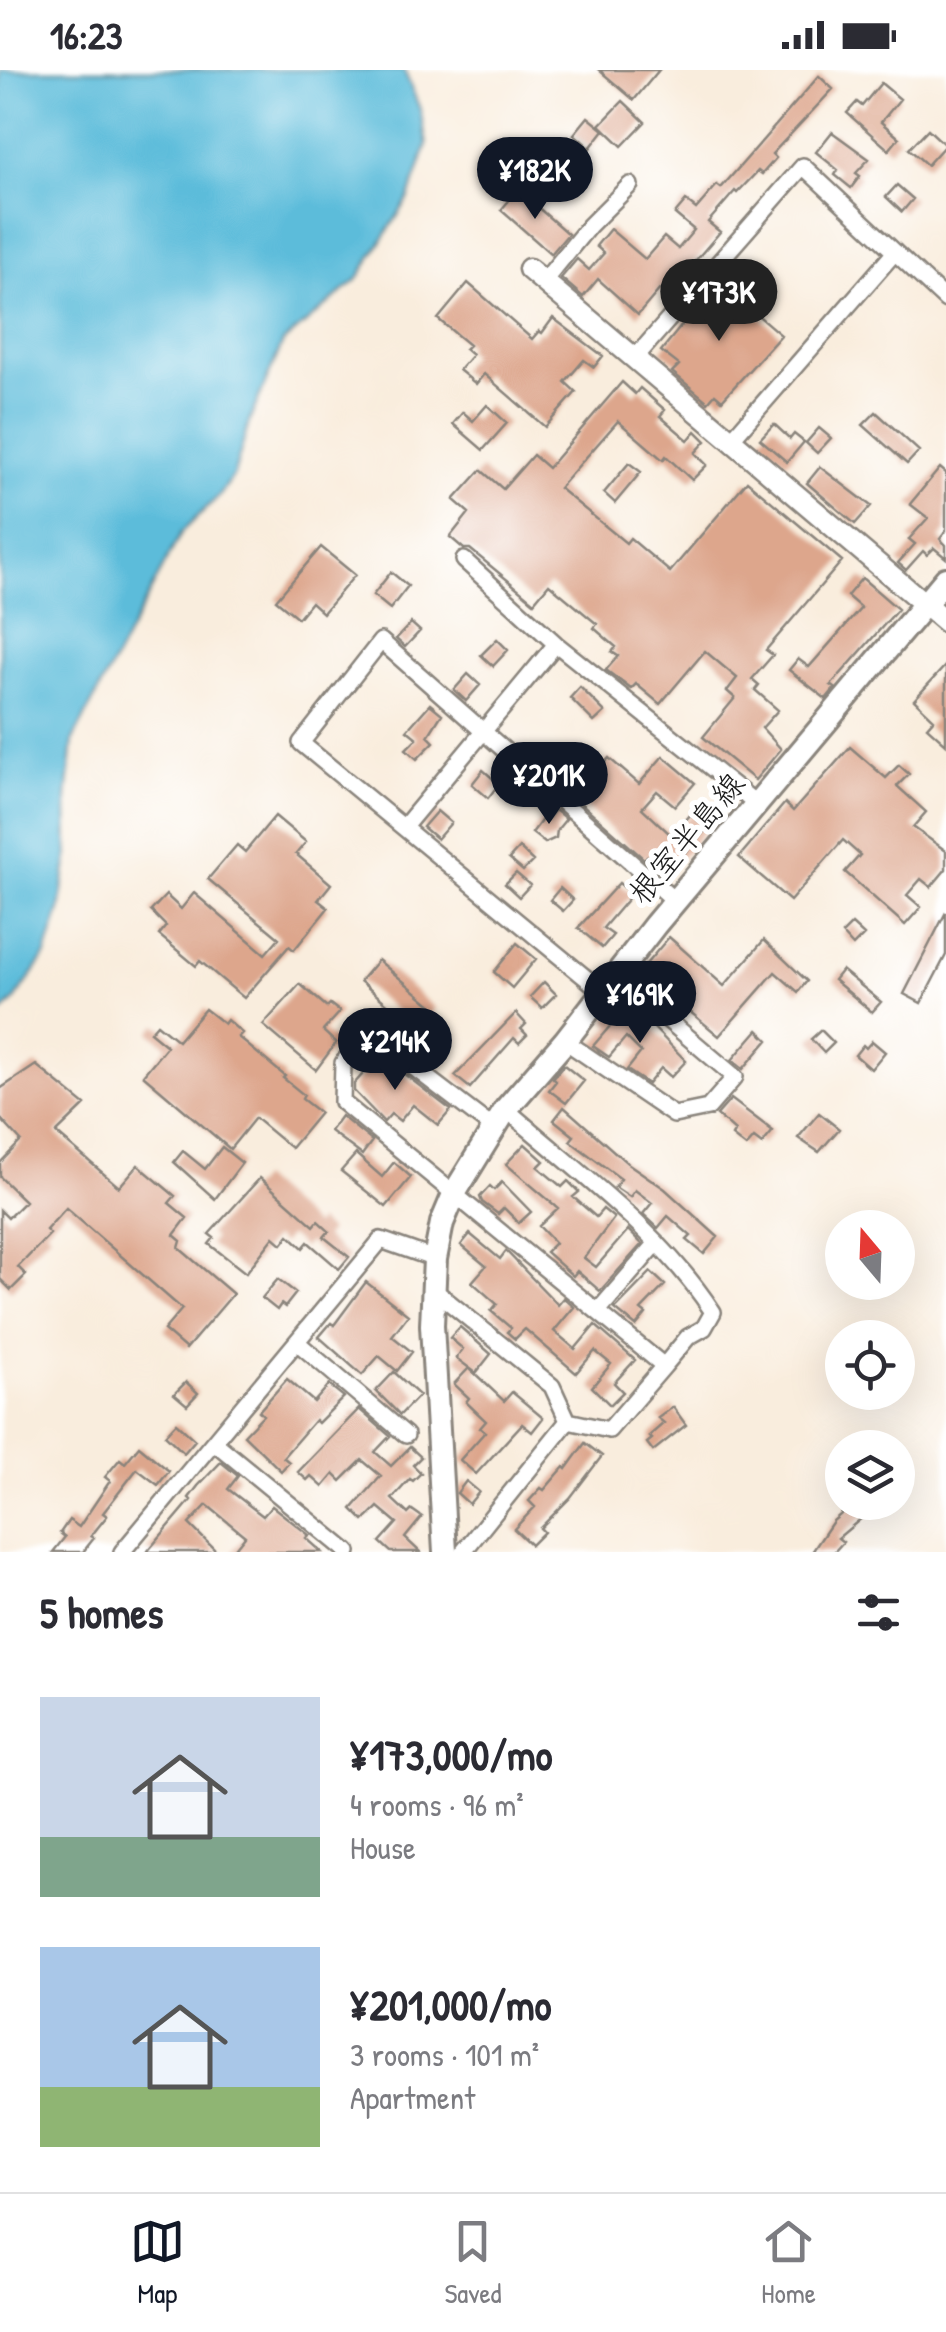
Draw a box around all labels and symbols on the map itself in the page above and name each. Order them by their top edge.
pin: ¥182K [465,137,605,222]
pin: ¥173K [649,259,789,344]
pin: ¥201K [479,742,619,827]
street label: 根室半島線 [618,763,754,913]
pin: ¥169K [570,961,710,1046]
pin: ¥214K [325,1008,465,1093]
north arrow [825,1210,915,1300]

